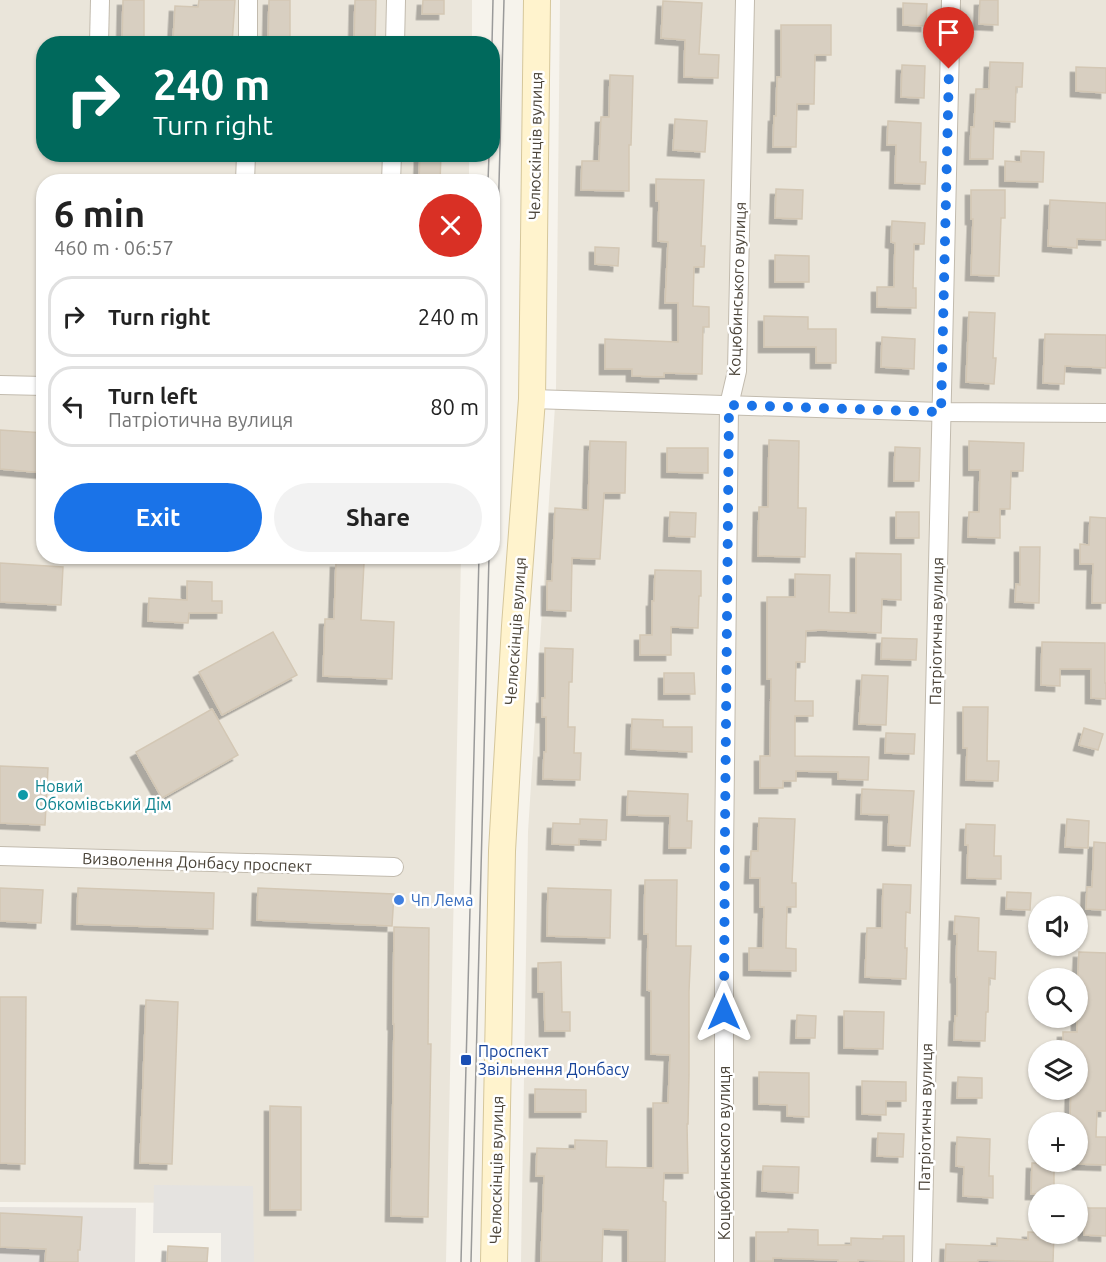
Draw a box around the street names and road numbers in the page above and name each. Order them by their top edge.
street label: Челюскінців вулиця [525,72,545,220]
street label: Коцюбинського вулиця [725,201,749,377]
street label: Челюскінців вулиця [501,556,529,706]
street label: Патріотична вулиця [926,557,946,705]
street label: Визволення Донбасу проспект [82,849,312,875]
street label: Патріотична вулиця [915,1043,935,1191]
street label: Коцюбинського вулиця [715,1066,733,1240]
street label: Челюскінців вулиця [486,1096,506,1244]

